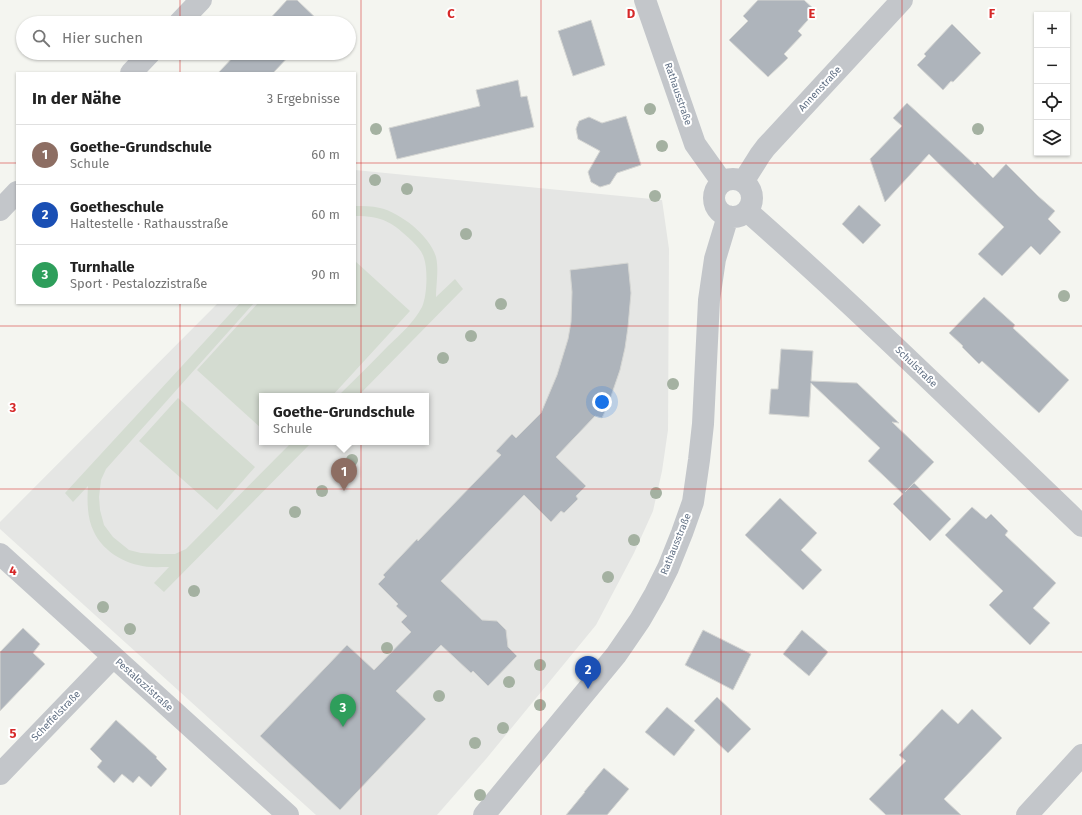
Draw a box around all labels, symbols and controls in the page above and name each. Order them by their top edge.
text: C [447,6,455,21]
text: D [627,6,636,21]
text: E [809,6,816,21]
text: F [989,6,996,21]
map controls [1034,12,1070,156]
button: + [1034,12,1070,48]
search box [16,16,356,60]
icon: search [30,27,52,49]
text: Hier suchen [62,29,143,47]
button: − [1034,48,1070,84]
street label: Rathausstraße [662,61,694,127]
street label: Annenstraße [796,64,844,114]
button: locate [1034,84,1070,120]
text: In der Nähe [32,88,121,109]
text: 3 Ergebnisse [267,91,340,106]
button: layers [1034,120,1070,156]
text: Goethe-Grundschule [70,138,212,156]
text: 1 [42,147,48,162]
text: 60 m [311,147,340,162]
text: Schule [70,156,109,171]
text: Goetheschule [70,198,164,216]
text: 2 [42,207,48,222]
text: 60 m [311,207,340,222]
text: Haltestelle · Rathausstraße [70,216,228,231]
text: Turnhalle [70,258,135,276]
text: 3 [42,267,48,282]
text: 90 m [311,267,340,282]
text: Sport · Pestalozzistraße [70,276,207,291]
street label: Schulstraße [893,344,939,390]
your location [592,392,612,412]
popup [259,393,429,445]
text: 3 [9,400,17,415]
text: Goethe-Grundschule [273,403,415,421]
text: Schule [273,421,312,436]
pin: 1 [331,458,357,491]
street label: Rathausstraße [658,511,694,577]
text: 4 [9,563,17,578]
street label: Pestalozzistraße [113,656,175,714]
pin: 2 [575,656,601,689]
street label: Scheffelstraße [29,688,83,744]
pin: 3 [330,694,356,727]
text: 5 [10,726,17,741]

